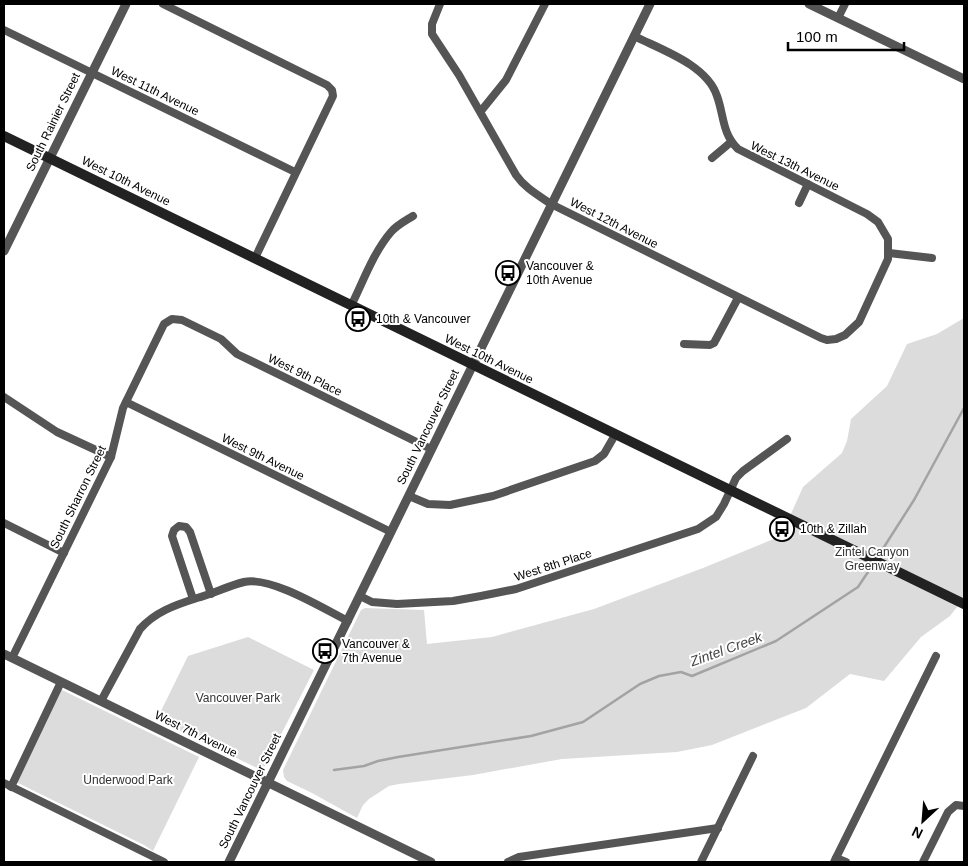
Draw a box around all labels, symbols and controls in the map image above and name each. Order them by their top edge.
scale bar [788,20,904,52]
text: 100 m [796,28,838,45]
street label: West 11th Avenue [109,64,202,118]
street label: South Rainier Street [23,70,83,174]
street label: West 13th Avenue [748,138,842,194]
street label: West 10th Avenue [79,153,173,209]
street label: West 12th Avenue [568,195,661,251]
place label: Vancouver & 10th Avenue [526,259,594,287]
bus stop icon: Vancouver & 10th Avenue [495,260,521,286]
bus stop icon: 10th & Vancouver [345,306,371,332]
place label: 10th & Vancouver [376,312,471,326]
street label: West 10th Avenue [442,331,536,387]
street label: West 9th Place [266,351,345,399]
street label: South Vancouver Street [394,366,462,487]
street label: West 9th Avenue [219,431,307,483]
street label: South Sharron Street [47,443,109,551]
bus stop icon: 10th & Zillah [769,516,795,542]
place label: 10th & Zillah [800,522,867,536]
park label: Zintel Canyon Greenway [835,545,909,573]
street label: West 8th Place [513,546,594,584]
water label: Zintel Creek [687,628,765,670]
place label: Vancouver & 7th Avenue [342,637,410,665]
bus stop icon: Vancouver & 7th Avenue [312,638,338,664]
park label: Vancouver Park [196,691,281,705]
street label: West 7th Avenue [152,708,240,760]
street label: South Vancouver Street [216,730,284,851]
park label: Underwood Park [83,773,174,787]
north arrow [898,796,948,846]
text: N [909,823,925,842]

